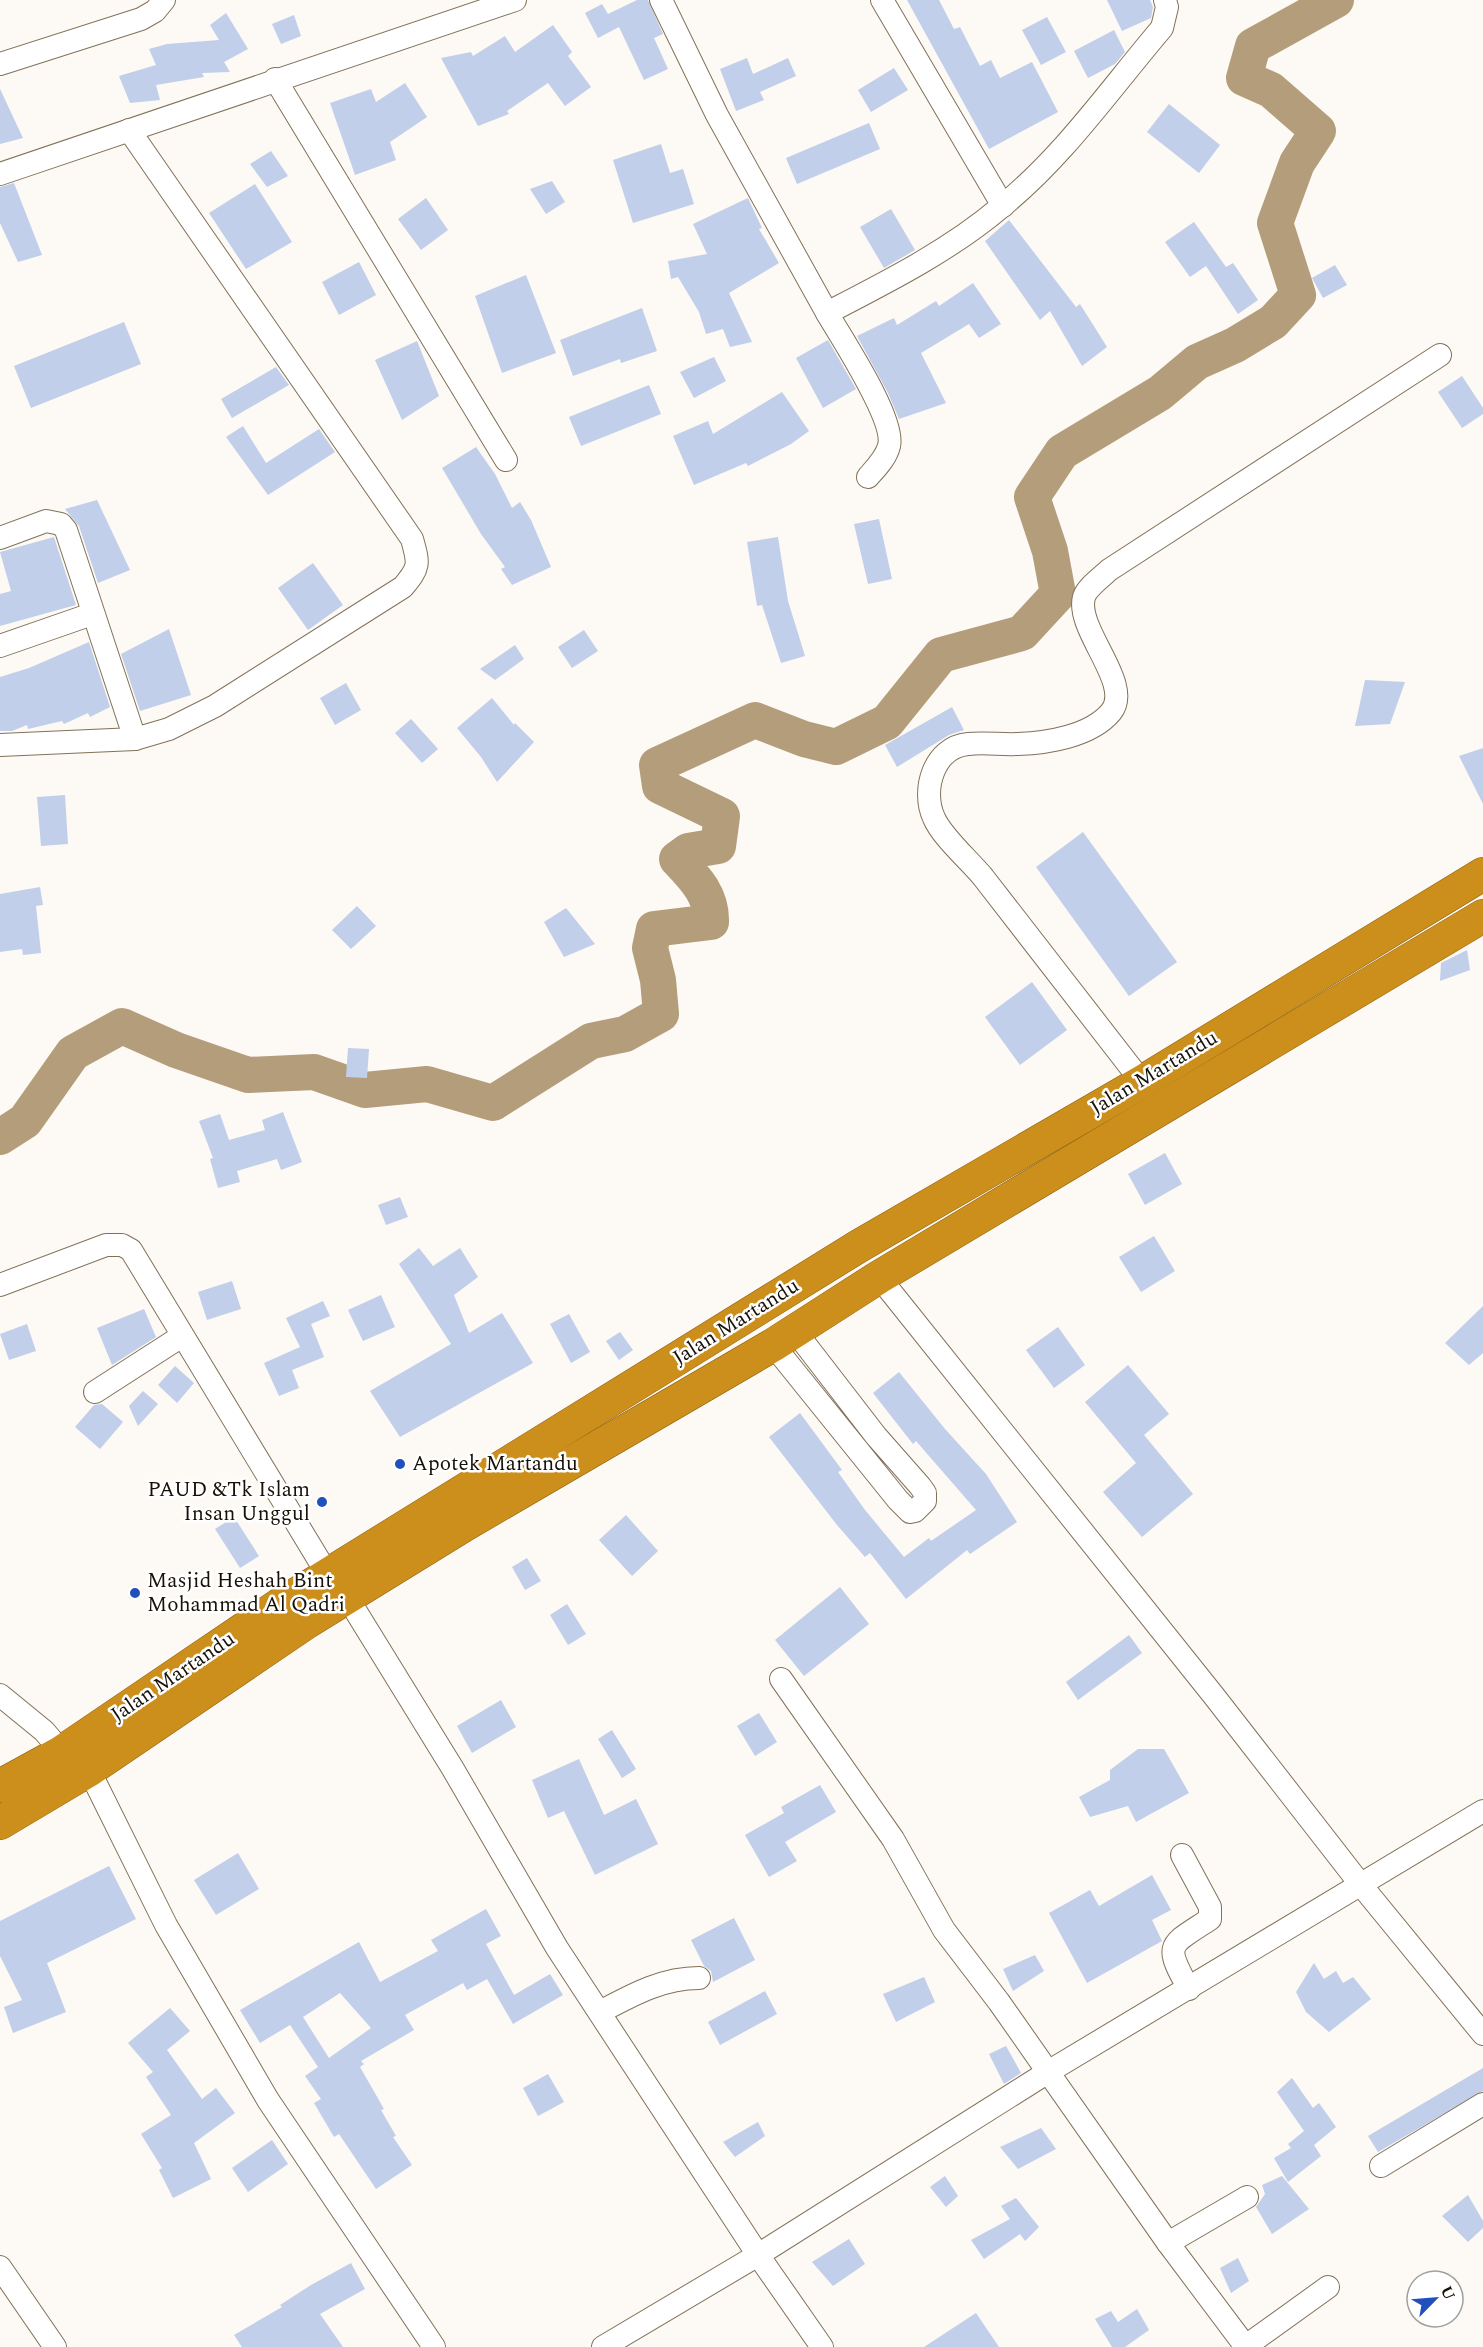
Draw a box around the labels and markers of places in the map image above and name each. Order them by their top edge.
place label: Apotek Martandu [412,1448,578,1480]
marker: Apotek Martandu [393,1457,407,1471]
place label: PAUD &Tk Islam Insan Unggul [147,1474,310,1530]
marker: PAUD &Tk Islam Insan Unggul [315,1495,329,1509]
place label: Masjid Heshah Bint Mohammad Al Qadri [147,1565,345,1621]
marker: Masjid Heshah Bint Mohammad Al Qadri [128,1586,142,1600]

